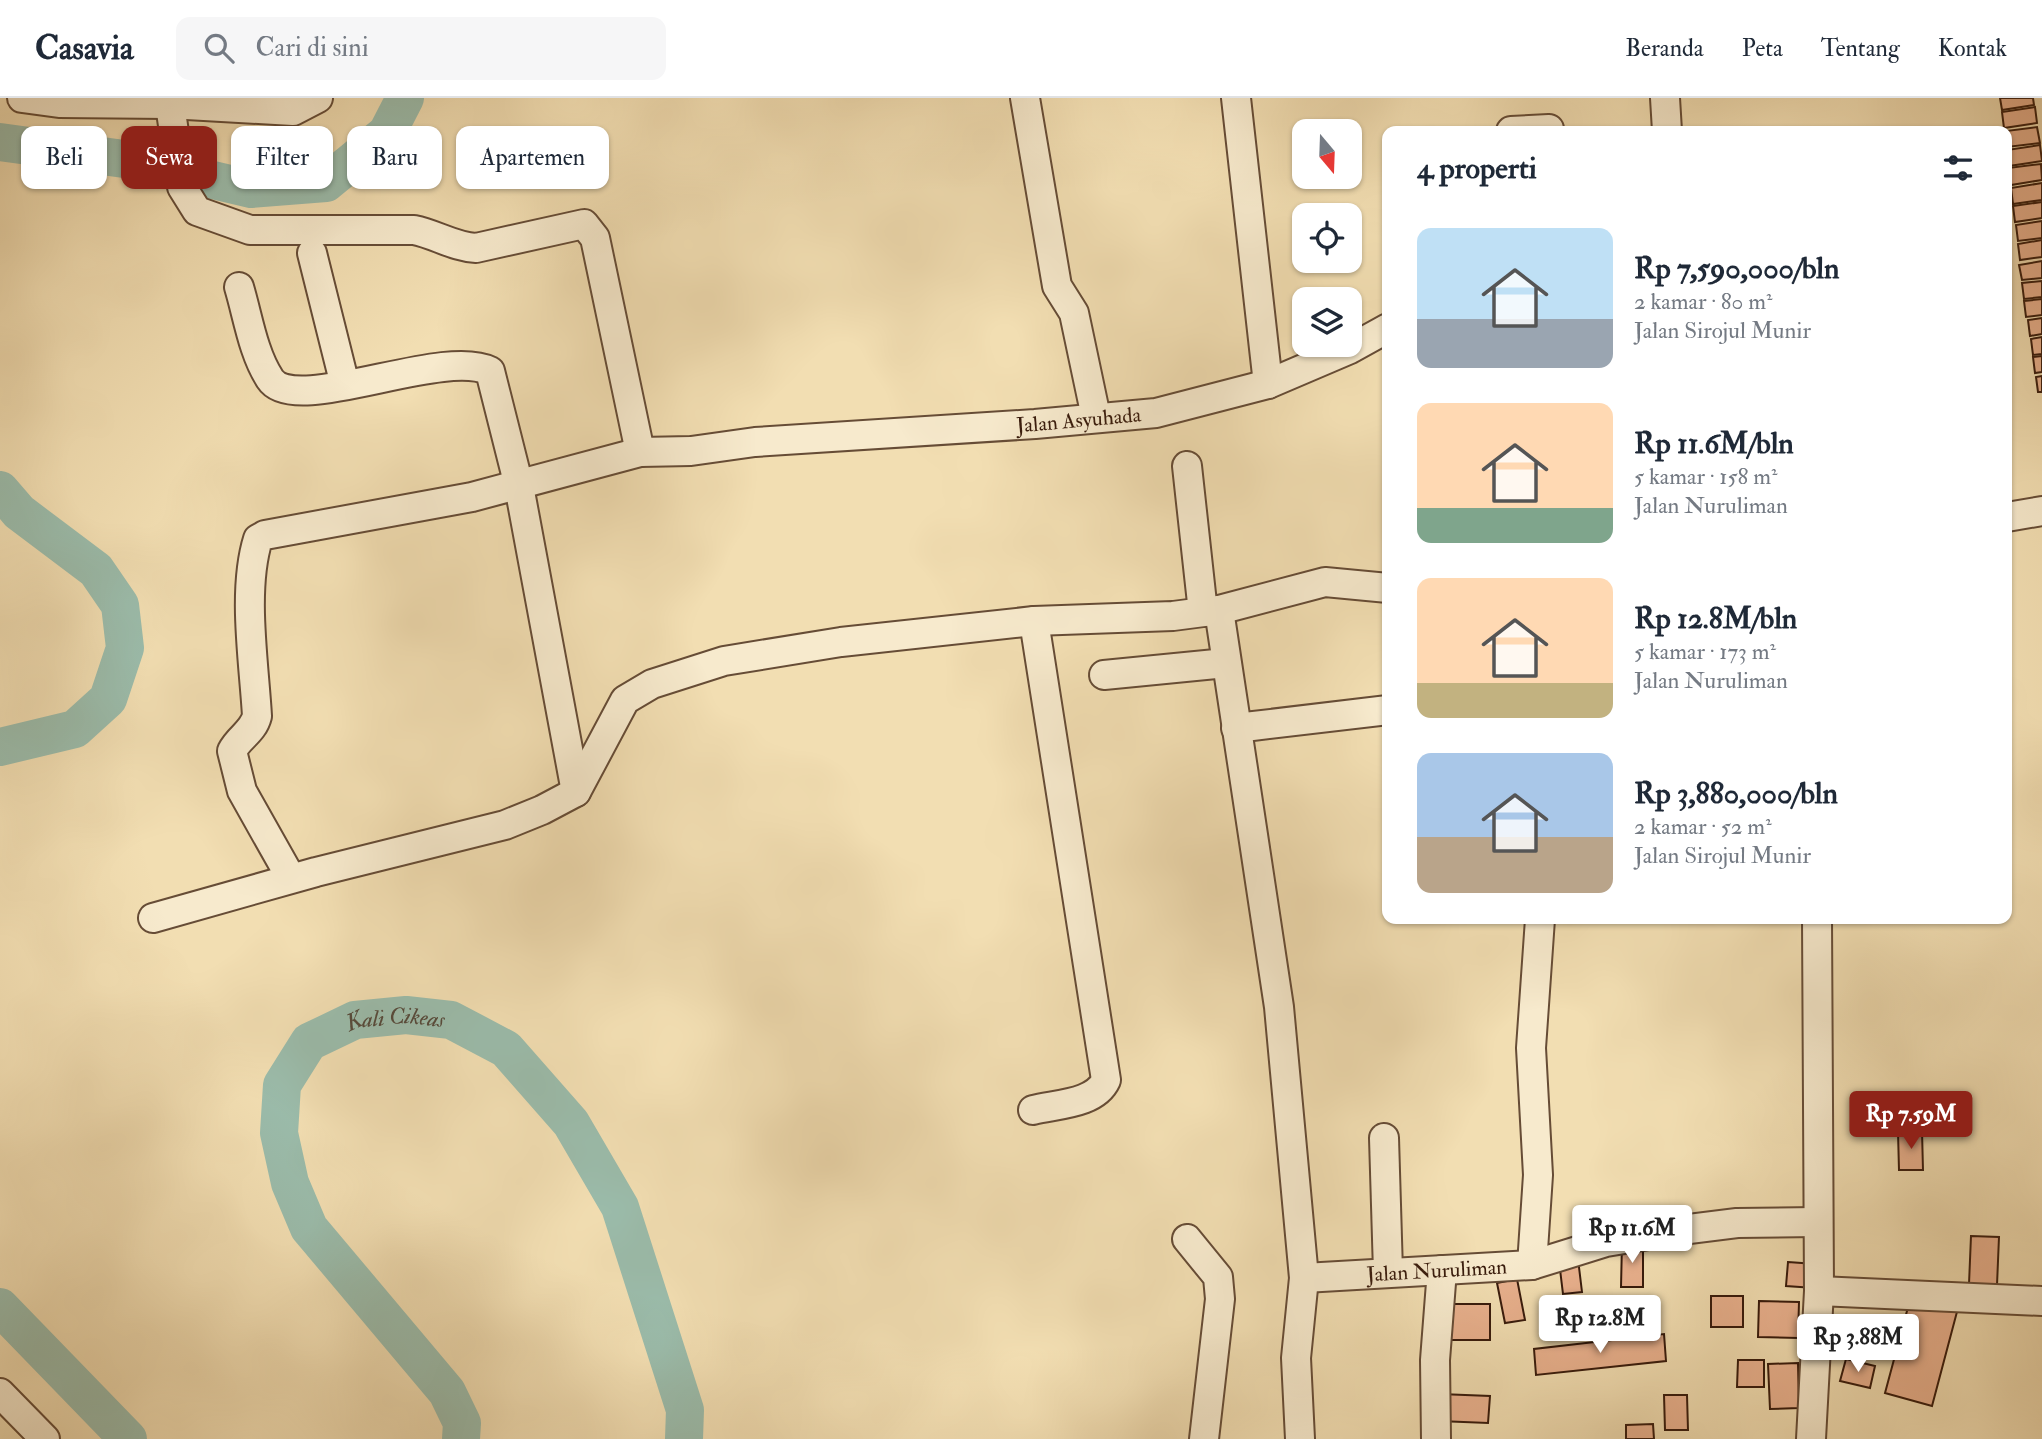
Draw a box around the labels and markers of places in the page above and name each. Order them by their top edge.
pin: Rp 7.59M [1839,1091,1983,1151]
pin: Rp 11.6M [1560,1206,1704,1265]
pin: Rp 12.8M [1528,1296,1672,1355]
pin: Rp 3.88M [1786,1314,1930,1374]

